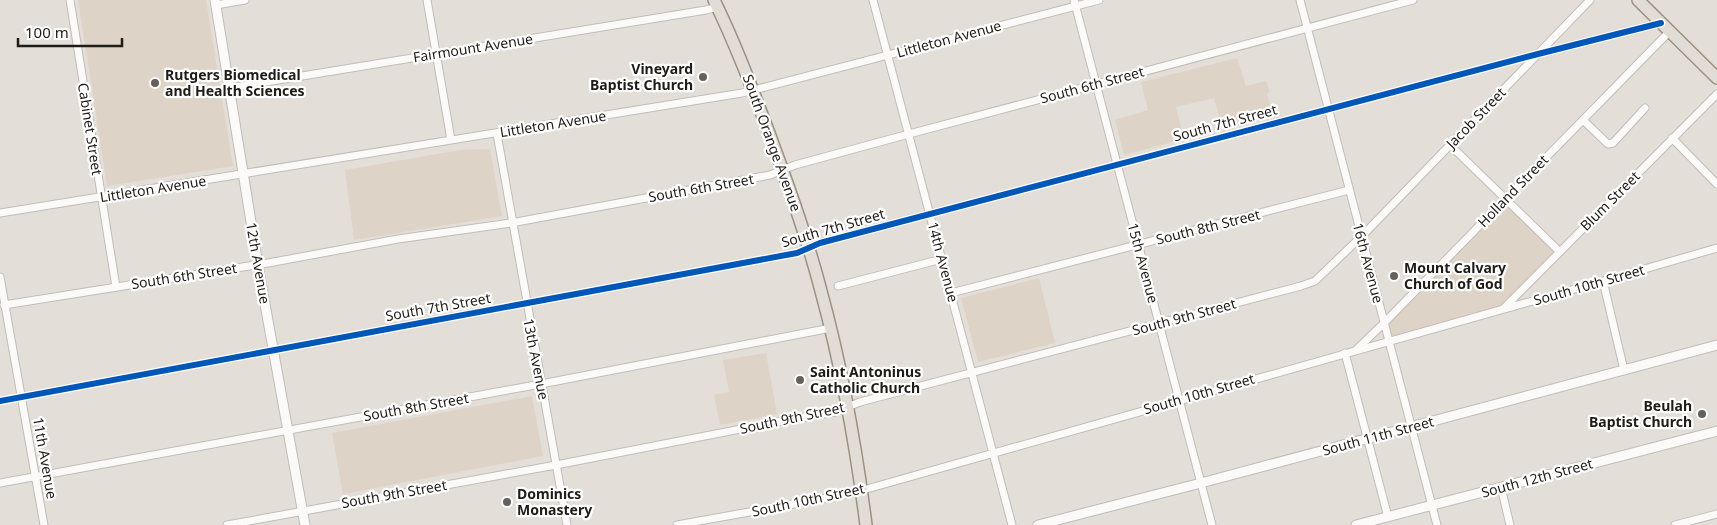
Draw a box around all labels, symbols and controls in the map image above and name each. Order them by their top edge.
scale bar [18,15,121,47]
street label: Littleton Avenue [894,15,1003,62]
text: 100 m [25,22,69,42]
street label: Fairmount Avenue [412,29,534,66]
place label: Vineyard Baptist Church [590,59,693,94]
street label: South 6th Street [1038,62,1146,107]
place label: Rutgers Biomedical and Health Sciences [165,65,305,100]
marker: Vineyard Baptist Church [697,71,709,83]
street label: South Orange Avenue [739,72,806,214]
marker: Rutgers Biomedical and Health Sciences [149,77,161,89]
street label: Cabinet Street [74,81,107,176]
street label: Jacob Street [1440,83,1510,154]
street label: South 7th Street [1171,100,1279,145]
street label: Littleton Avenue [498,106,608,141]
street label: Holland Street [1473,150,1552,231]
street label: Blum Street [1576,167,1644,235]
street label: South 6th Street [647,169,755,206]
street label: Littleton Avenue [98,171,208,206]
street label: South 7th Street [779,204,887,251]
street label: South 8th Street [1154,204,1262,249]
street label: 14th Avenue [924,220,963,304]
street label: 12th Avenue [242,221,275,305]
street label: 15th Avenue [1124,221,1163,305]
street label: 16th Avenue [1349,221,1388,305]
street label: South 6th Street [130,258,238,293]
place label: Mount Calvary Church of God [1404,258,1506,293]
street label: South 10th Street [1531,260,1647,309]
marker: Mount Calvary Church of God [1388,270,1400,282]
street label: South 7th Street [384,288,492,325]
street label: South 9th Street [1130,294,1238,339]
street label: 13th Avenue [519,317,554,401]
place label: Saint Antoninus Catholic Church [810,362,921,397]
street label: South 10th Street [1141,369,1257,418]
marker: Saint Antoninus Catholic Church [794,374,806,386]
street label: South 8th Street [362,388,470,425]
place label: Beulah Baptist Church [1589,396,1692,431]
street label: South 9th Street [738,397,846,438]
marker: Beulah Baptist Church [1696,408,1708,420]
street label: South 11th Street [1320,412,1436,460]
street label: 11th Avenue [29,416,62,500]
street label: South 12th Street [1479,454,1595,502]
street label: South 9th Street [340,475,448,512]
street label: South 10th Street [750,478,866,521]
place label: Dominics Monastery [517,484,592,519]
marker: Dominics Monastery [501,496,513,508]

